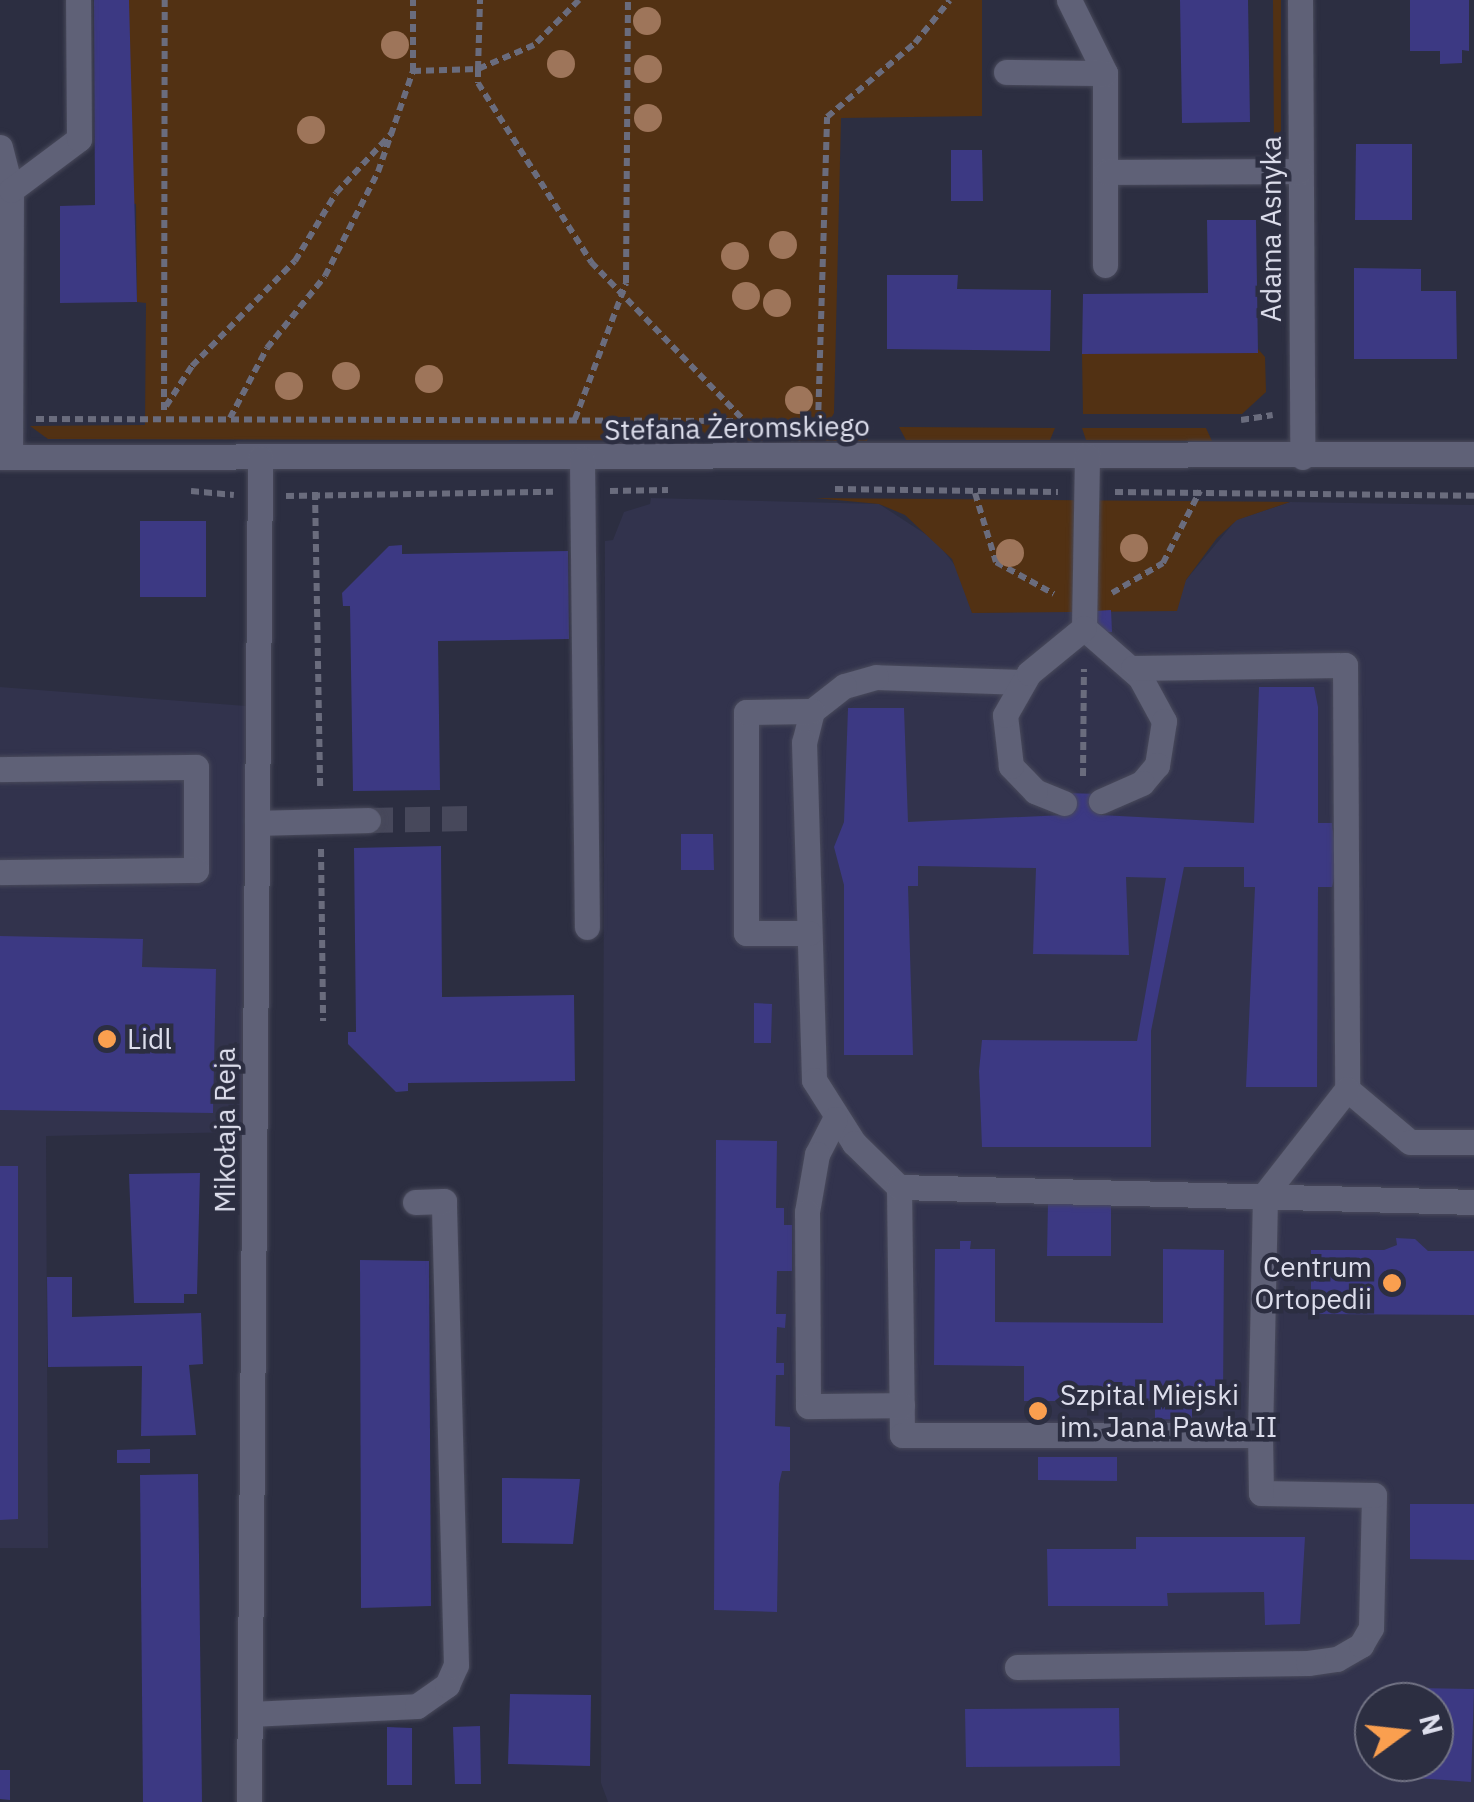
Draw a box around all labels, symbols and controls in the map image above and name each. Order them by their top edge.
street label: Adama Asnyka [1254,136,1288,322]
street label: Stefana Żeromskiego [604,409,870,447]
place label: Lidl [127,1022,172,1056]
marker: Lidl [96,1028,118,1050]
street label: Mikołaja Reja [208,1047,242,1213]
place label: Centrum Ortopedii [1255,1250,1372,1316]
marker: Centrum Ortopedii [1381,1272,1403,1294]
place label: Szpital Miejski im. Jana Pawła II [1060,1378,1277,1444]
marker: Szpital Miejski im. Jana Pawła II [1025,1398,1051,1424]
north arrow [1354,1682,1454,1782]
text: N [1411,1710,1452,1739]

